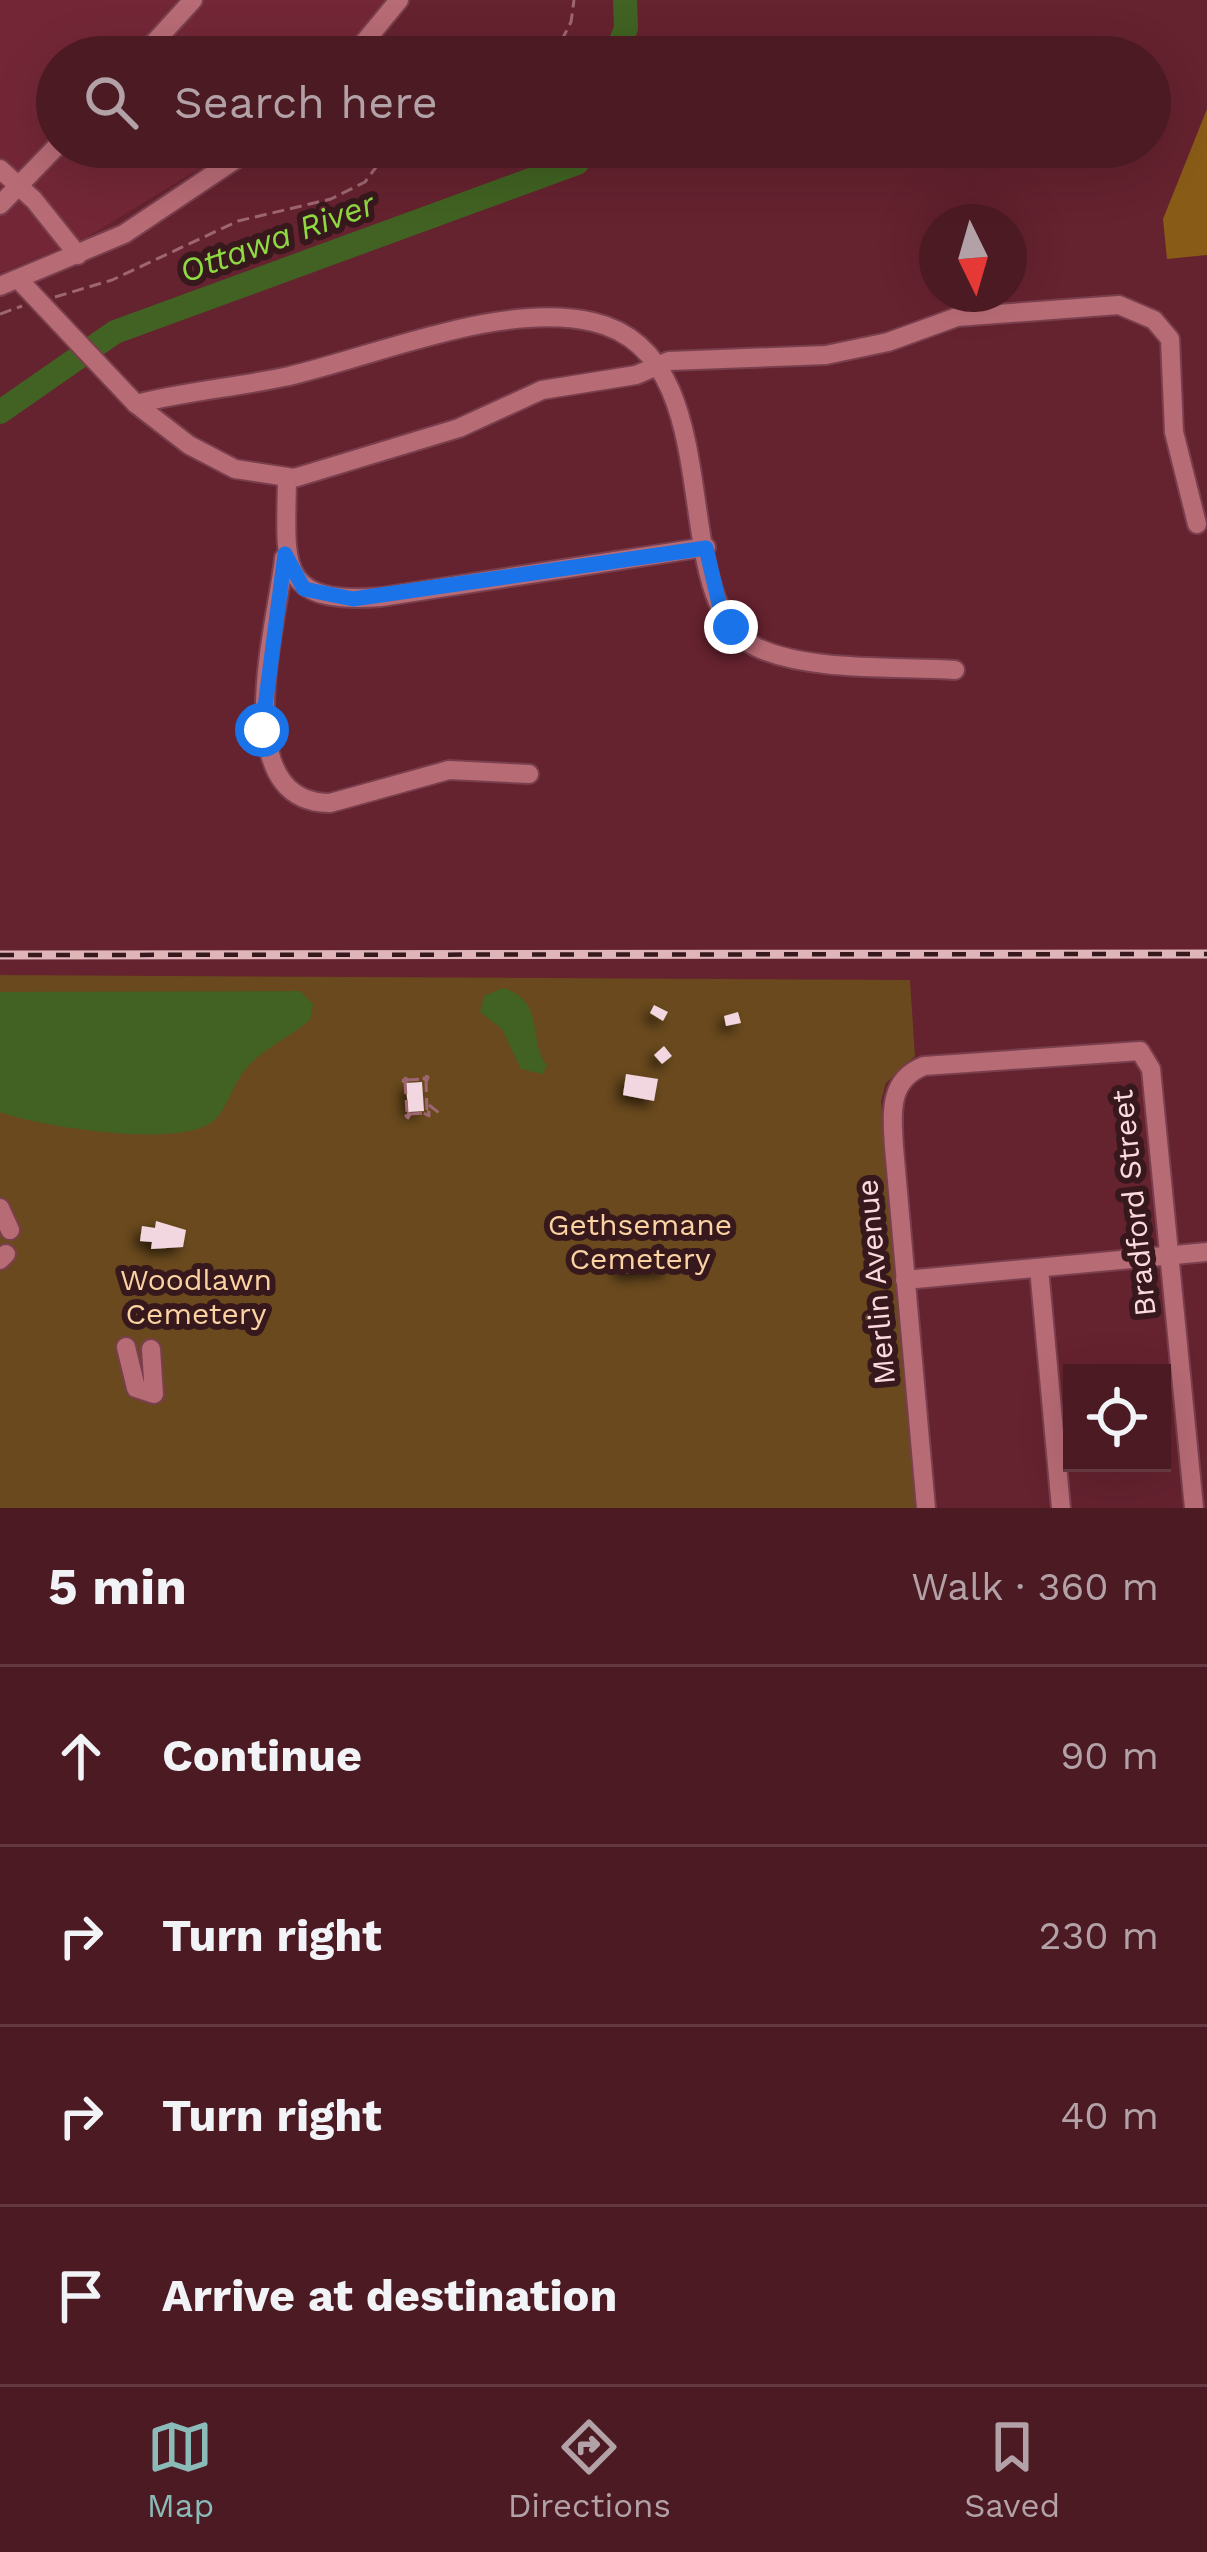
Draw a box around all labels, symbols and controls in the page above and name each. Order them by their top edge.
search box [36,36,1171,168]
icon: search [78,69,144,135]
text: Search here [174,76,438,129]
water label: Ottawa River [174,184,381,291]
north arrow [919,204,1027,312]
route end [704,600,758,654]
route start [235,703,289,757]
street label: Bradford Street [1104,1088,1163,1318]
street label: Merlin Avenue [849,1178,902,1386]
park label: Gethsemane Cemetery [548,1207,732,1276]
park label: Woodlawn Cemetery [120,1262,272,1331]
map controls [1063,1364,1171,1472]
button: locate [1063,1364,1171,1472]
text: 5 min [48,1557,187,1616]
text: Walk · 360 m [911,1564,1159,1609]
icon: ahead [48,1723,114,1789]
text: Continue [162,1729,362,1782]
text: 90 m [1060,1733,1159,1778]
icon: right [48,1903,114,1969]
text: Turn right [162,1909,382,1962]
text: 230 m [1039,1913,1159,1958]
icon: right [48,2083,114,2149]
text: Turn right [162,2089,382,2142]
text: 40 m [1060,2093,1159,2138]
icon: arrive [48,2263,114,2329]
text: Arrive at destination [162,2269,617,2322]
tab: Map [147,2414,214,2525]
tab: Directions [508,2414,671,2525]
tab: Saved [964,2414,1060,2525]

